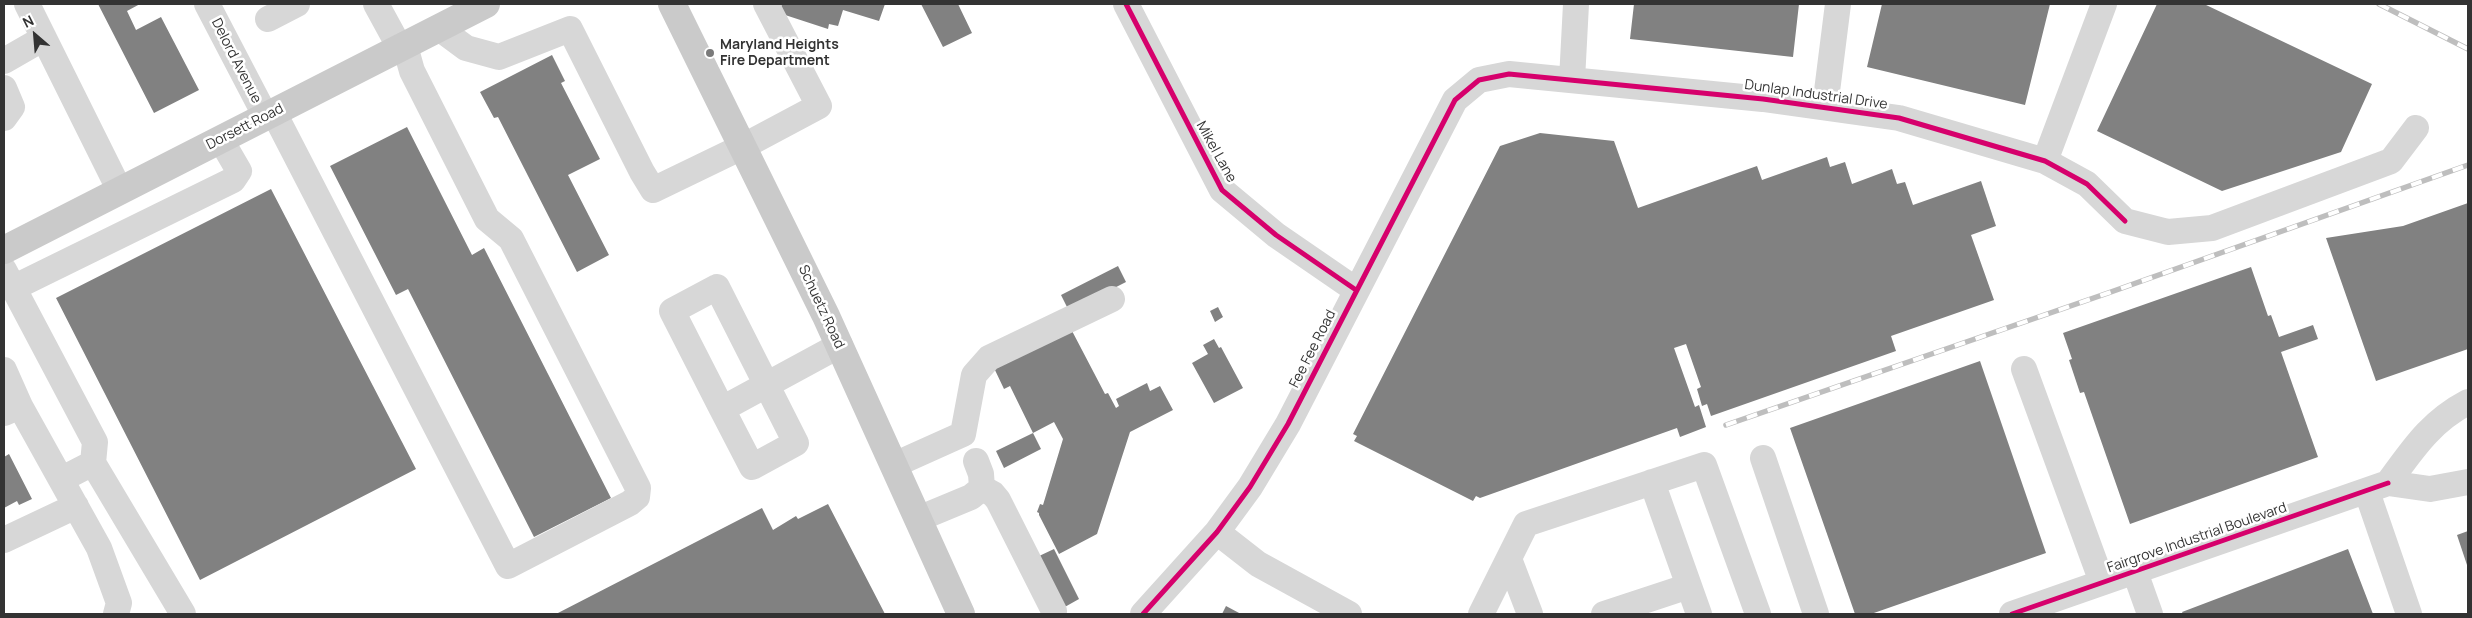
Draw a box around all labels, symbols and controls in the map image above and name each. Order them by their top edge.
north arrow [10,10,60,60]
text: N [19,10,37,32]
street label: Delord Avenue [207,16,265,106]
place label: Maryland Heights Fire Department [720,37,839,70]
marker: Maryland Heights Fire Department [704,47,716,59]
street label: Dunlap Industrial Drive [1743,77,1889,113]
street label: Dorsett Road [204,100,286,154]
street label: Mikel Lane [1192,118,1240,186]
street label: Schuetz Road [794,263,848,351]
street label: Fee Fee Road [1286,307,1340,391]
street label: Fairgrove Industrial Boulevard [2105,499,2289,577]

